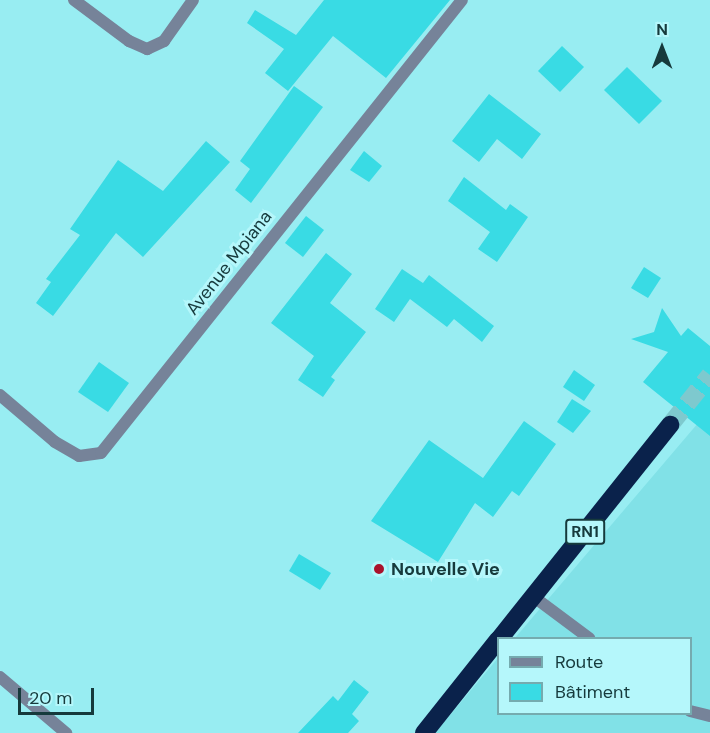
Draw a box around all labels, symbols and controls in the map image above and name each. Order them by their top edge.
north arrow [632,18,692,78]
text: N [656,19,668,40]
street label: Avenue Mpiana [182,206,276,320]
road number: RN1 [564,519,606,545]
place label: Nouvelle Vie [391,558,500,580]
marker: Nouvelle Vie [372,562,386,576]
legend [497,637,692,715]
text: Route [555,650,603,674]
scale bar [21,676,98,714]
text: Bâtiment [555,680,630,704]
text: 20 m [29,686,72,710]

